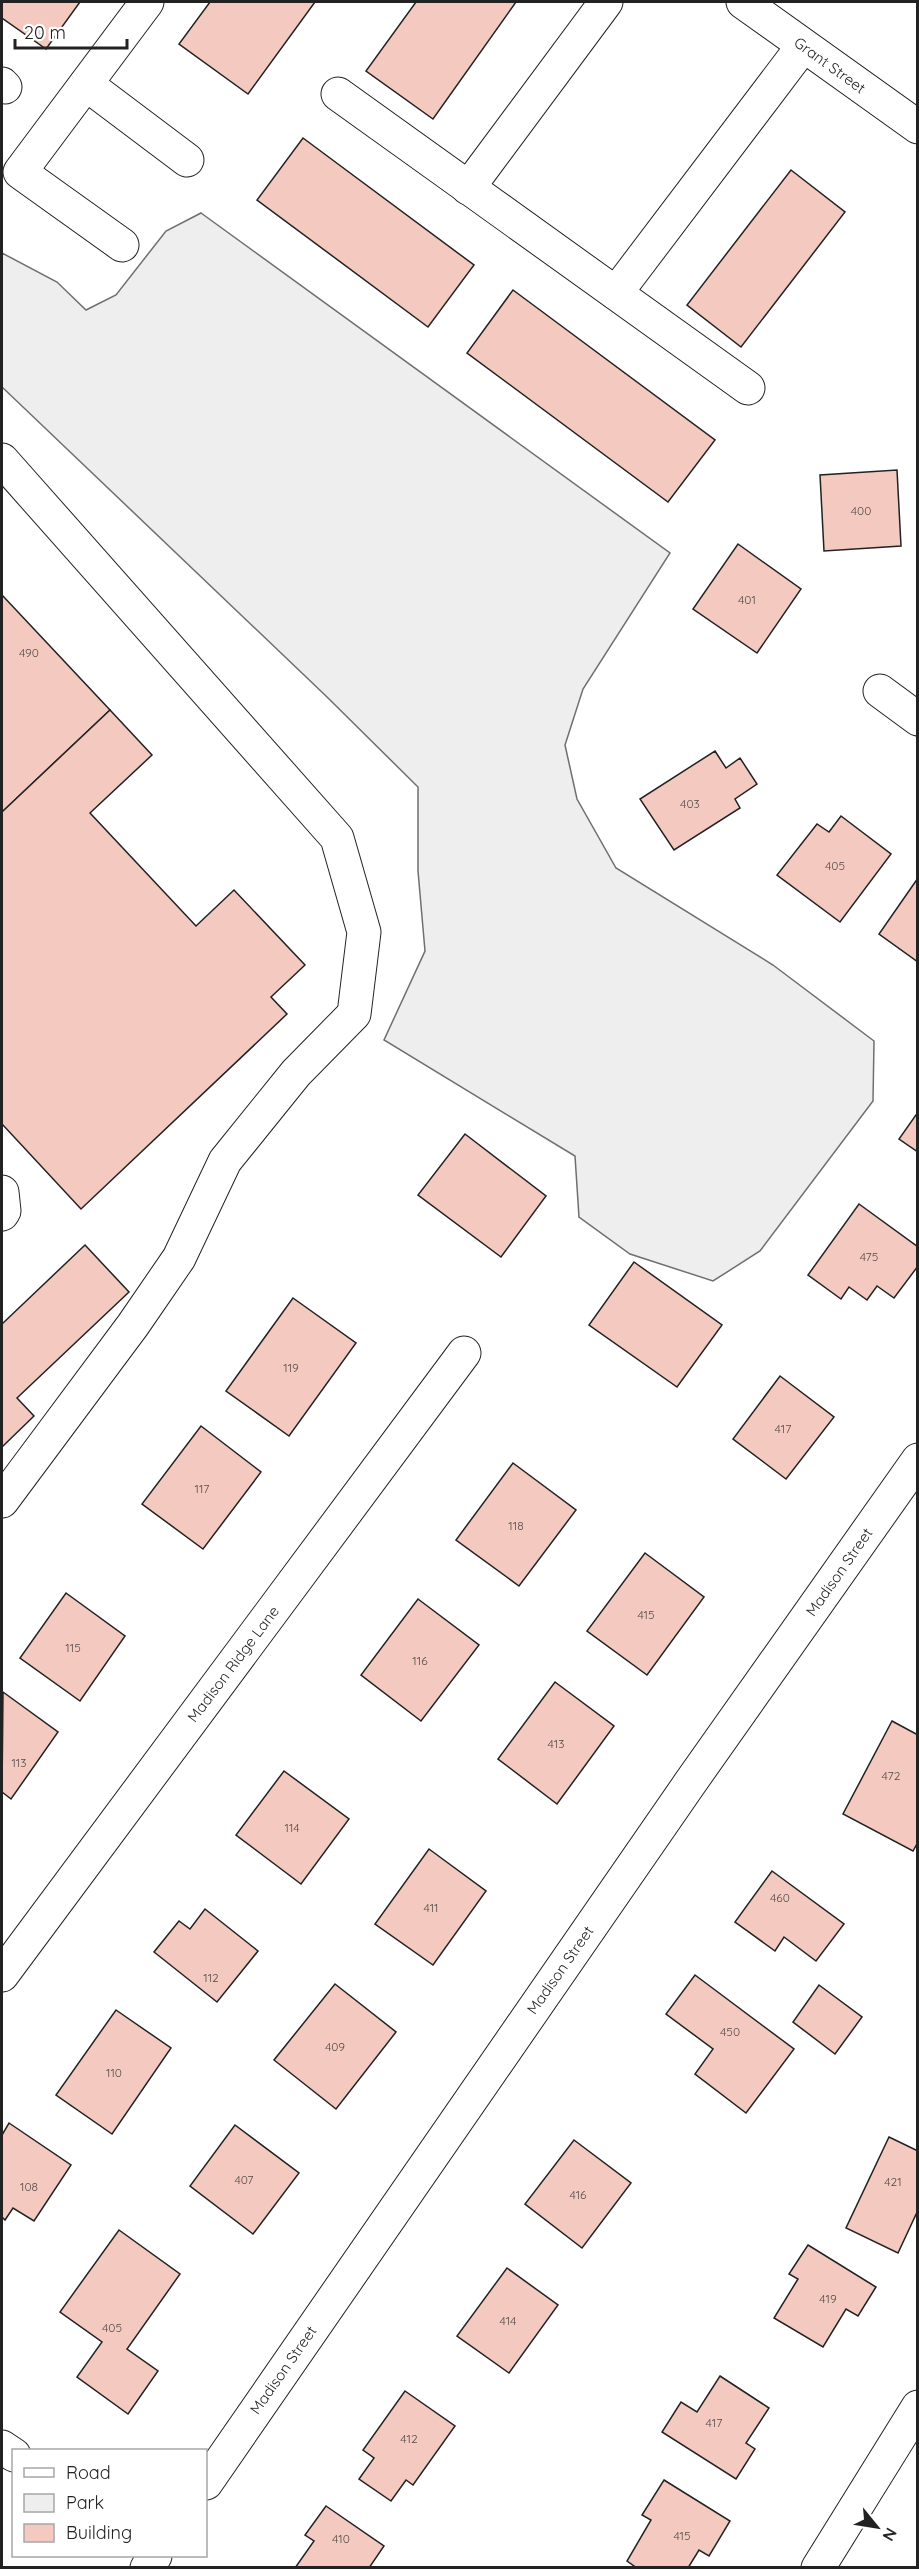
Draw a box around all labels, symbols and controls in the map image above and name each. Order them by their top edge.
scale bar [15,12,128,50]
text: 20 m [24,21,66,44]
street label: Grant Street [790,33,870,97]
house number: 400 [851,503,871,518]
house number: 401 [738,592,756,607]
house number: 490 [19,645,39,660]
house number: 403 [680,796,700,811]
house number: 405 [825,858,845,873]
house number: 475 [860,1249,878,1264]
house number: 119 [283,1360,299,1375]
house number: 417 [775,1421,791,1436]
house number: 117 [194,1481,210,1496]
house number: 118 [508,1518,524,1533]
street label: Madison Street [801,1524,877,1620]
street label: Madison Ridge Lane [183,1602,283,1726]
house number: 415 [637,1607,655,1622]
house number: 115 [65,1640,81,1655]
house number: 116 [412,1653,428,1668]
house number: 413 [548,1736,564,1751]
house number: 113 [11,1755,27,1770]
house number: 472 [882,1768,901,1783]
house number: 114 [284,1820,300,1835]
house number: 460 [770,1890,790,1905]
house number: 411 [423,1900,439,1915]
street label: Madison Street [522,1922,598,2018]
house number: 112 [203,1970,219,1985]
house number: 450 [720,2024,740,2039]
house number: 409 [325,2039,345,2054]
house number: 110 [106,2065,122,2080]
house number: 407 [235,2172,253,2187]
house number: 421 [884,2174,902,2189]
house number: 108 [20,2179,38,2194]
house number: 416 [569,2187,587,2202]
house number: 419 [819,2291,837,2306]
house number: 414 [500,2313,516,2328]
house number: 405 [102,2320,122,2335]
street label: Madison Street [245,2322,321,2418]
house number: 417 [706,2415,722,2430]
house number: 412 [400,2431,418,2446]
legend [12,2449,207,2557]
text: Road [66,2461,111,2484]
text: Park [66,2491,104,2514]
north arrow [847,2497,907,2557]
text: Building [66,2521,132,2544]
text: N [878,2524,902,2545]
house number: 415 [673,2528,691,2543]
house number: 410 [332,2531,350,2546]

